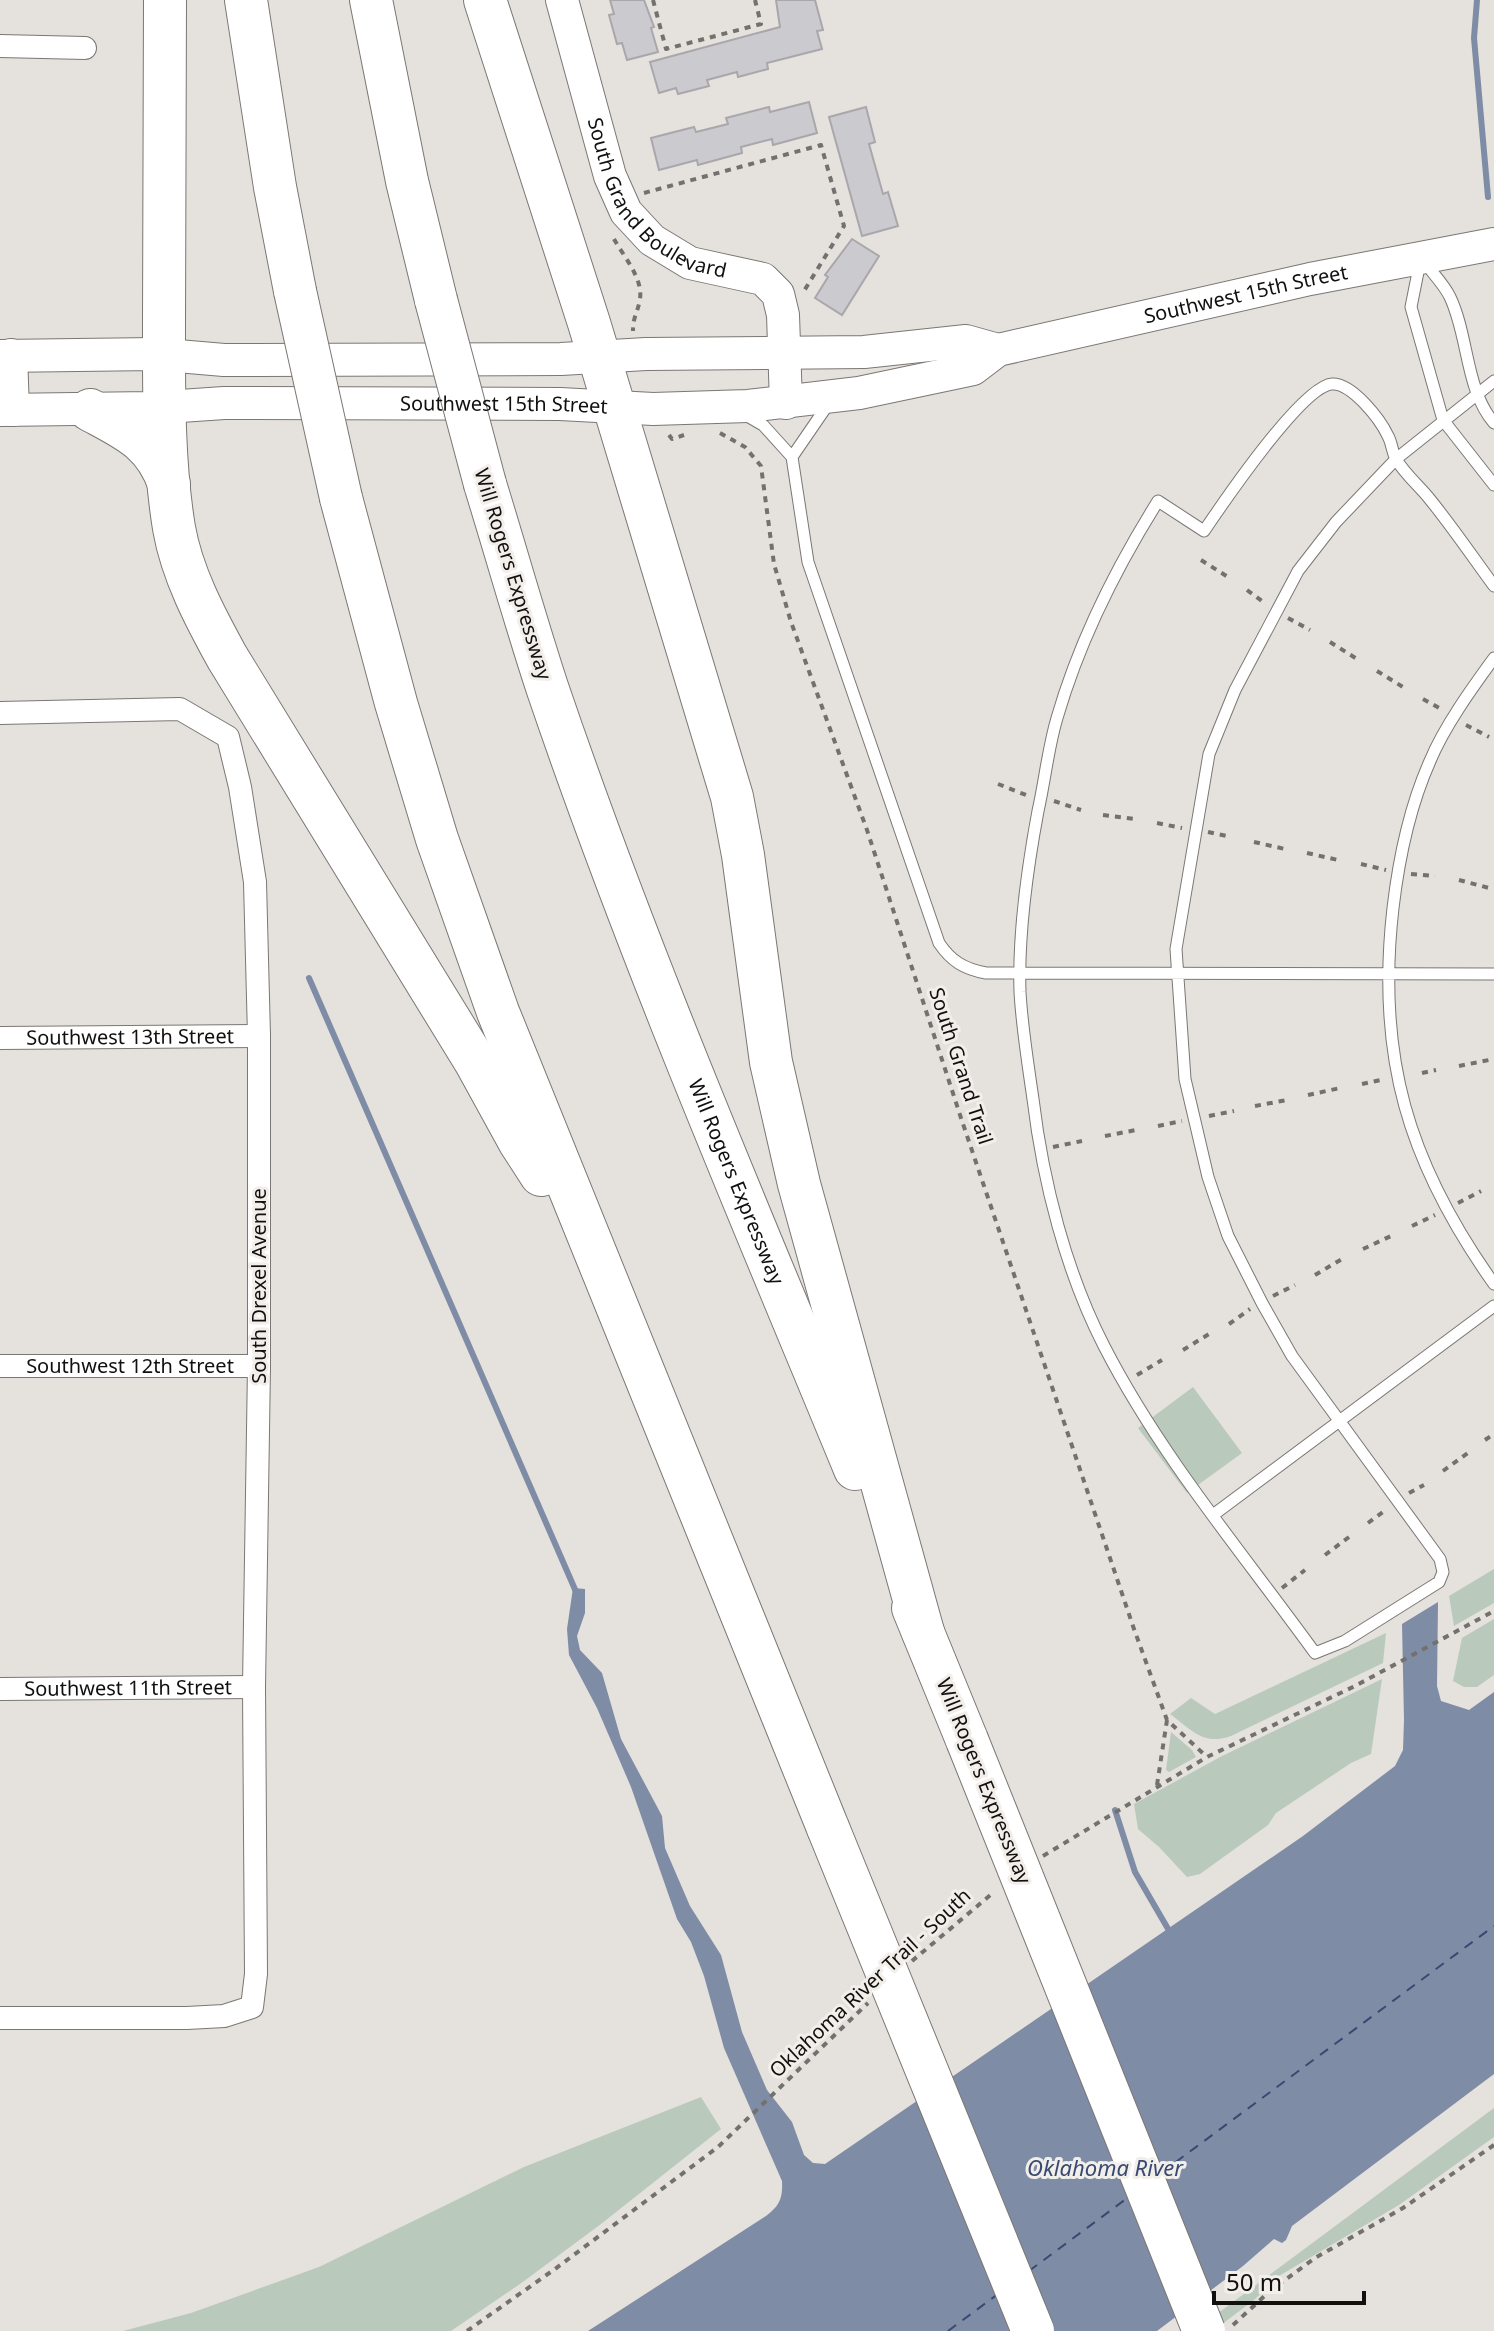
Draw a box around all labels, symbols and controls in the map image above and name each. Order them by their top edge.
street label: South Grand Boulevard [582,115,729,284]
street label: Southwest 15th Street [1141,258,1350,329]
street label: Southwest 15th Street [400,390,608,420]
street label: Will Rogers Expressway [468,465,559,684]
street label: South Grand Trail [923,984,1000,1148]
street label: Southwest 13th Street [26,1022,234,1051]
street label: Will Rogers Expressway [682,1075,791,1289]
street label: South Drexel Avenue [245,1188,272,1384]
street label: Southwest 12th Street [26,1352,234,1379]
street label: Southwest 11th Street [24,1673,232,1702]
street label: Will Rogers Expressway [931,1674,1038,1889]
street label: Oklahoma River Trail - South [763,1882,976,2083]
water label: Oklahoma River [1027,2152,1184,2182]
scale bar [1214,2255,1364,2305]
text: 50 m [1226,2265,1282,2298]

